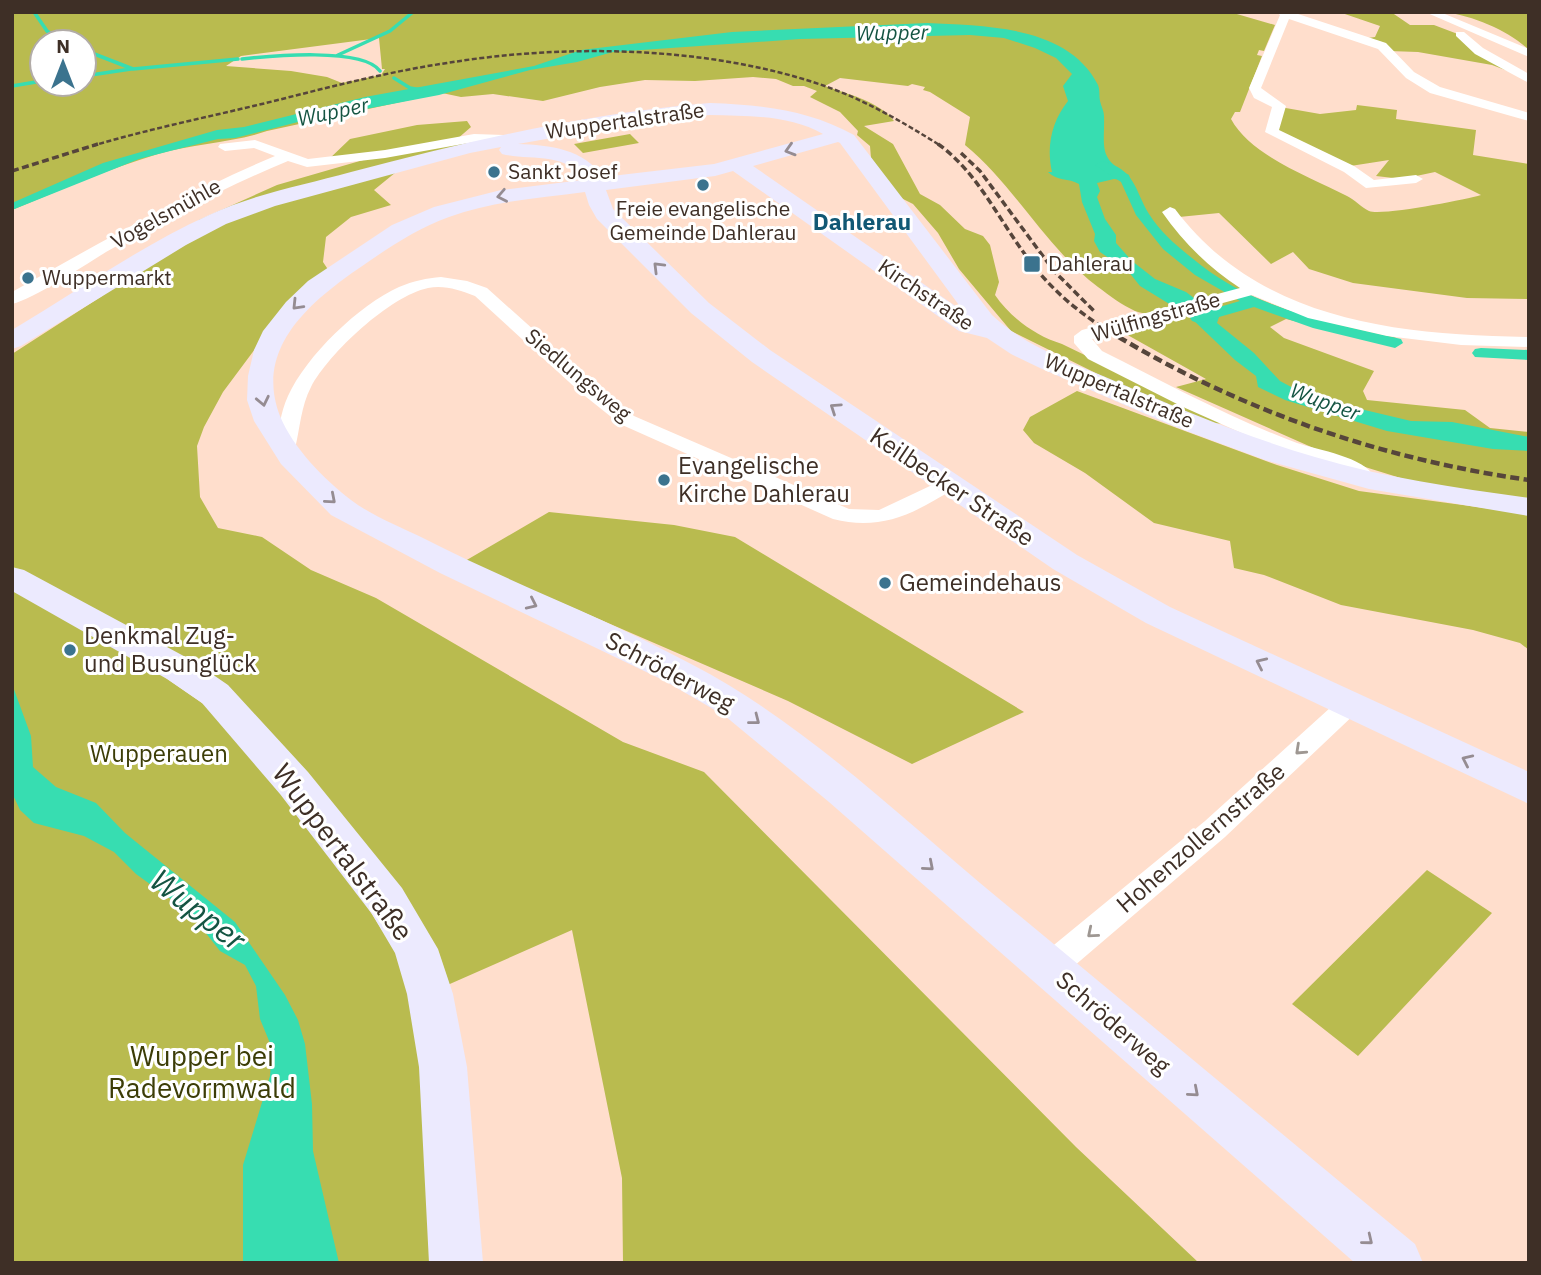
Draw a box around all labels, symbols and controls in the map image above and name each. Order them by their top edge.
water label: Wupper [856,17,930,47]
north arrow [28,28,98,98]
text: N [56,34,70,58]
water label: Wupper [295,90,372,132]
street label: Wuppertalstraße [544,95,706,145]
one-way arrow [784,142,796,157]
place label: Sankt Josef [508,157,618,185]
marker: Sankt Josef [486,164,502,180]
street label: Vogelsmühle [105,171,226,255]
marker: Freie evangelische Gemeinde Dahlerau [695,177,711,193]
one-way arrow [496,188,508,203]
place label: Freie evangelische Gemeinde Dahlerau [609,194,797,246]
district label: Dahlerau [813,206,911,236]
place label: Dahlerau [1048,249,1133,277]
street label: Kirchstraße [873,252,980,337]
marker: Dahlerau [1022,254,1042,274]
place label: Wuppermarkt [42,263,172,291]
one-way arrow [653,263,666,276]
marker: Wuppermarkt [20,270,36,286]
street label: Wülfingstraße [1088,284,1223,348]
one-way arrow [293,297,306,310]
street label: Siedlungsweg [520,322,638,427]
street label: Wuppertalstraße [1040,346,1198,434]
water label: Wupper [1287,376,1365,427]
one-way arrow [255,395,269,407]
one-way arrow [830,404,843,417]
street label: Keilbecker Straße [864,419,1041,553]
place label: Evangelische Kirche Dahlerau [678,449,850,509]
marker: Evangelische Kirche Dahlerau [656,472,672,488]
one-way arrow [323,491,336,503]
place label: Gemeindehaus [899,566,1061,598]
marker: Gemeindehaus [877,575,893,591]
one-way arrow [525,595,537,609]
place label: Denkmal Zug- und Busunglück [84,619,257,679]
street label: Schröderweg [600,624,741,719]
marker: Denkmal Zug- und Busunglück [62,642,78,658]
one-way arrow [1256,658,1268,672]
one-way arrow [748,711,760,724]
park label: Wupperauen [90,737,228,769]
one-way arrow [1295,742,1308,755]
one-way arrow [1462,754,1474,768]
street label: Wuppertalstraße [265,755,422,948]
street label: Hohenzollernstraße [1109,755,1292,919]
one-way arrow [921,858,934,870]
water label: Wupper [142,859,256,960]
one-way arrow [1087,924,1099,937]
street label: Schröderweg [1050,964,1178,1081]
park label: Wupper bei Radevormwald [108,1037,296,1106]
one-way arrow [1186,1084,1199,1096]
one-way arrow [1359,1232,1372,1244]

